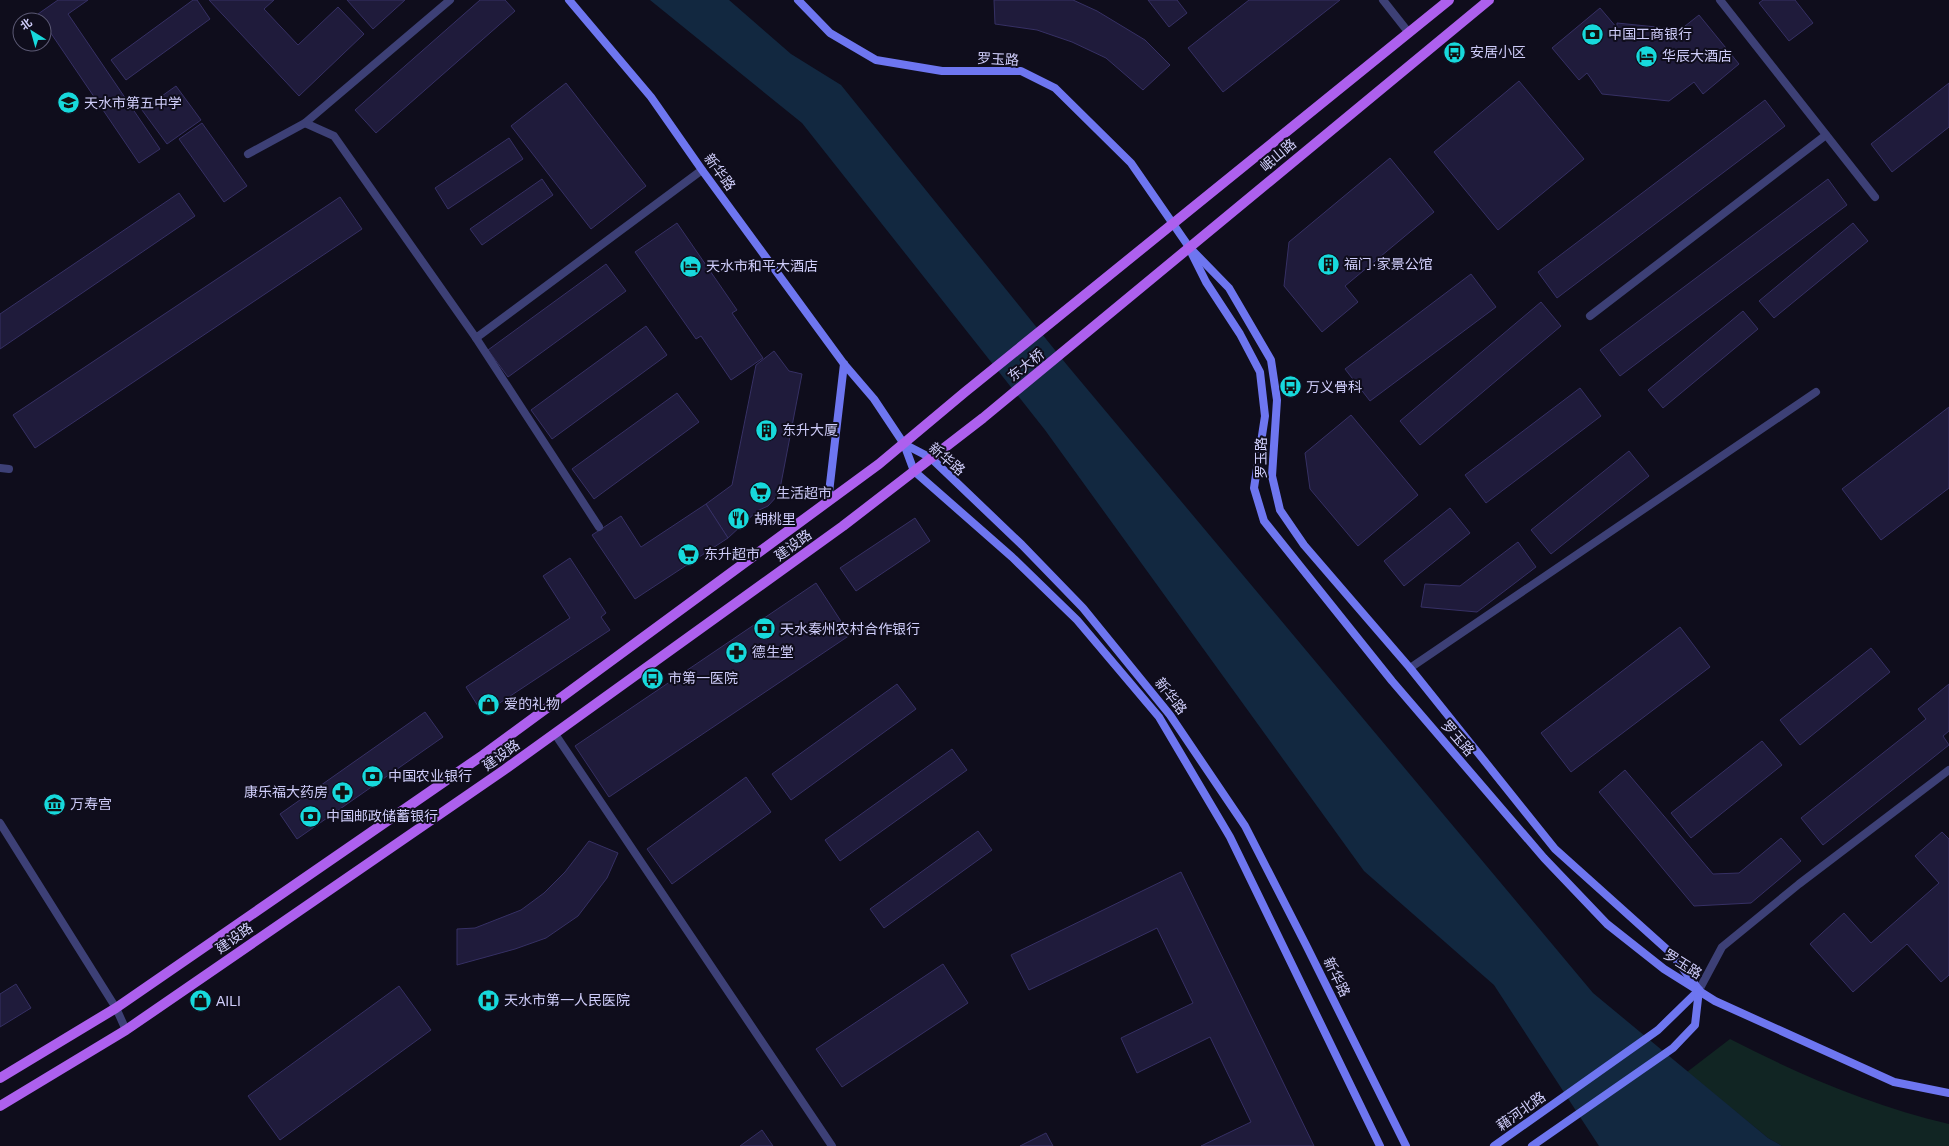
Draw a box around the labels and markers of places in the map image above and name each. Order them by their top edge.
bank icon: 中国工商银行 [1579,21,1605,47]
place label: 中国工商银行 [1608,26,1692,42]
bus stop icon: 安居小区 [1441,39,1467,65]
hotel icon: 华辰大酒店 [1633,43,1659,69]
place label: 安居小区 [1470,44,1526,60]
place label: 华辰大酒店 [1662,48,1732,64]
school or university icon: 天水市第五中学 [55,90,81,116]
place label: 天水市第五中学 [84,95,182,111]
building icon: 福门·家景公馆 [1316,251,1342,277]
hotel icon: 天水市和平大酒店 [677,253,703,279]
place label: 福门·家景公馆 [1344,256,1433,272]
place label: 天水市和平大酒店 [706,258,818,274]
bus stop icon: 万义骨科 [1277,374,1303,400]
place label: 万义骨科 [1306,379,1362,395]
building icon: 东升大厦 [754,417,780,443]
place label: 东升大厦 [782,422,838,438]
supermarket icon: 生活超市 [748,480,774,506]
place label: 生活超市 [776,485,832,501]
restaurant icon: 胡桃里 [725,506,751,532]
place label: 胡桃里 [754,511,796,527]
supermarket icon: 东升超市 [675,541,701,567]
place label: 东升超市 [704,546,760,562]
bank icon: 天水秦州农村合作银行 [752,616,778,642]
place label: 天水秦州农村合作银行 [780,621,920,637]
pharmacy icon: 德生堂 [724,639,750,665]
place label: 德生堂 [752,644,794,660]
bus stop icon: 市第一医院 [640,665,666,691]
place label: 市第一医院 [668,670,738,686]
shop icon: 爱的礼物 [475,691,501,717]
place label: 爱的礼物 [504,696,560,712]
bank icon: 中国农业银行 [359,763,385,789]
place label: 中国农业银行 [388,768,472,784]
pharmacy icon: 康乐福大药房 [330,779,356,805]
place label: 康乐福大药房 [244,784,328,800]
museum icon: 万寿宫 [42,791,68,817]
place label: 万寿宫 [70,796,112,812]
bank icon: 中国邮政储蓄银行 [298,803,324,829]
place label: 中国邮政储蓄银行 [326,808,438,824]
hospital icon: 天水市第一人民医院 [476,987,502,1013]
shop icon: AILI [188,988,214,1014]
place label: 天水市第一人民医院 [504,992,630,1008]
place label: AILI [216,993,241,1009]

